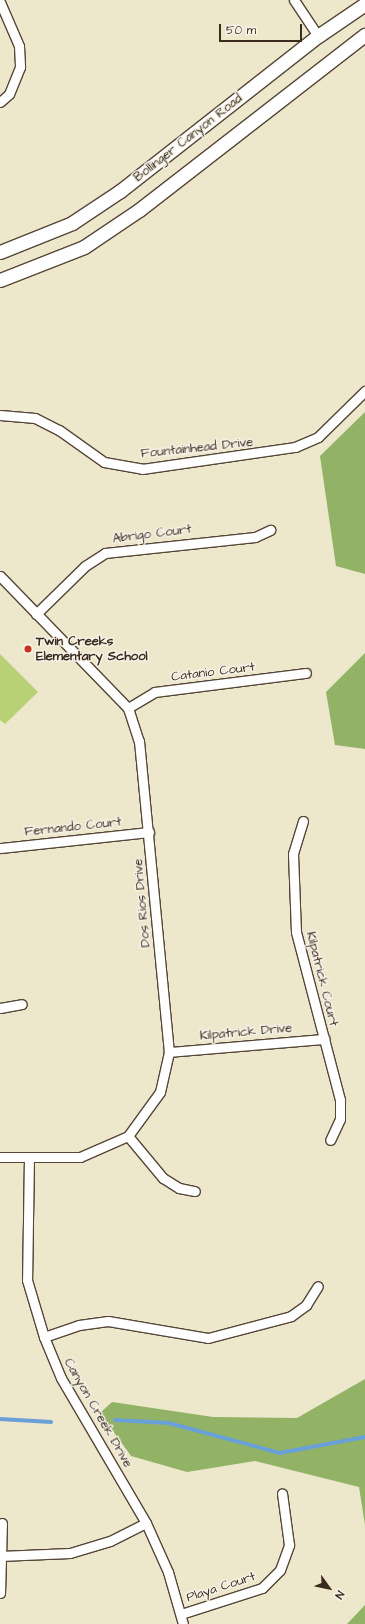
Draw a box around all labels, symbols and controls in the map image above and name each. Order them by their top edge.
scale bar [221,16,304,42]
text: 50 m [226,22,256,39]
street label: Bollinger Canyon Road [131,91,245,185]
street label: Fountainhead Drive [140,434,254,462]
street label: Abrigo Court [112,521,192,547]
place label: Twin Creeks Elementary School [36,634,147,665]
marker: Twin Creeks Elementary School [23,644,33,654]
street label: Catanio Court [170,659,256,685]
street label: Fernando Court [24,814,122,840]
street label: Dos Rios Drive [130,858,154,948]
street label: Kilpatrick Court [303,930,341,1028]
street label: Kilpatrick Drive [199,1020,293,1044]
street label: Canyon Creek Drive [60,1356,136,1470]
north arrow [309,1568,349,1608]
street label: Playa Court [185,1569,257,1605]
text: N [331,1588,348,1602]

